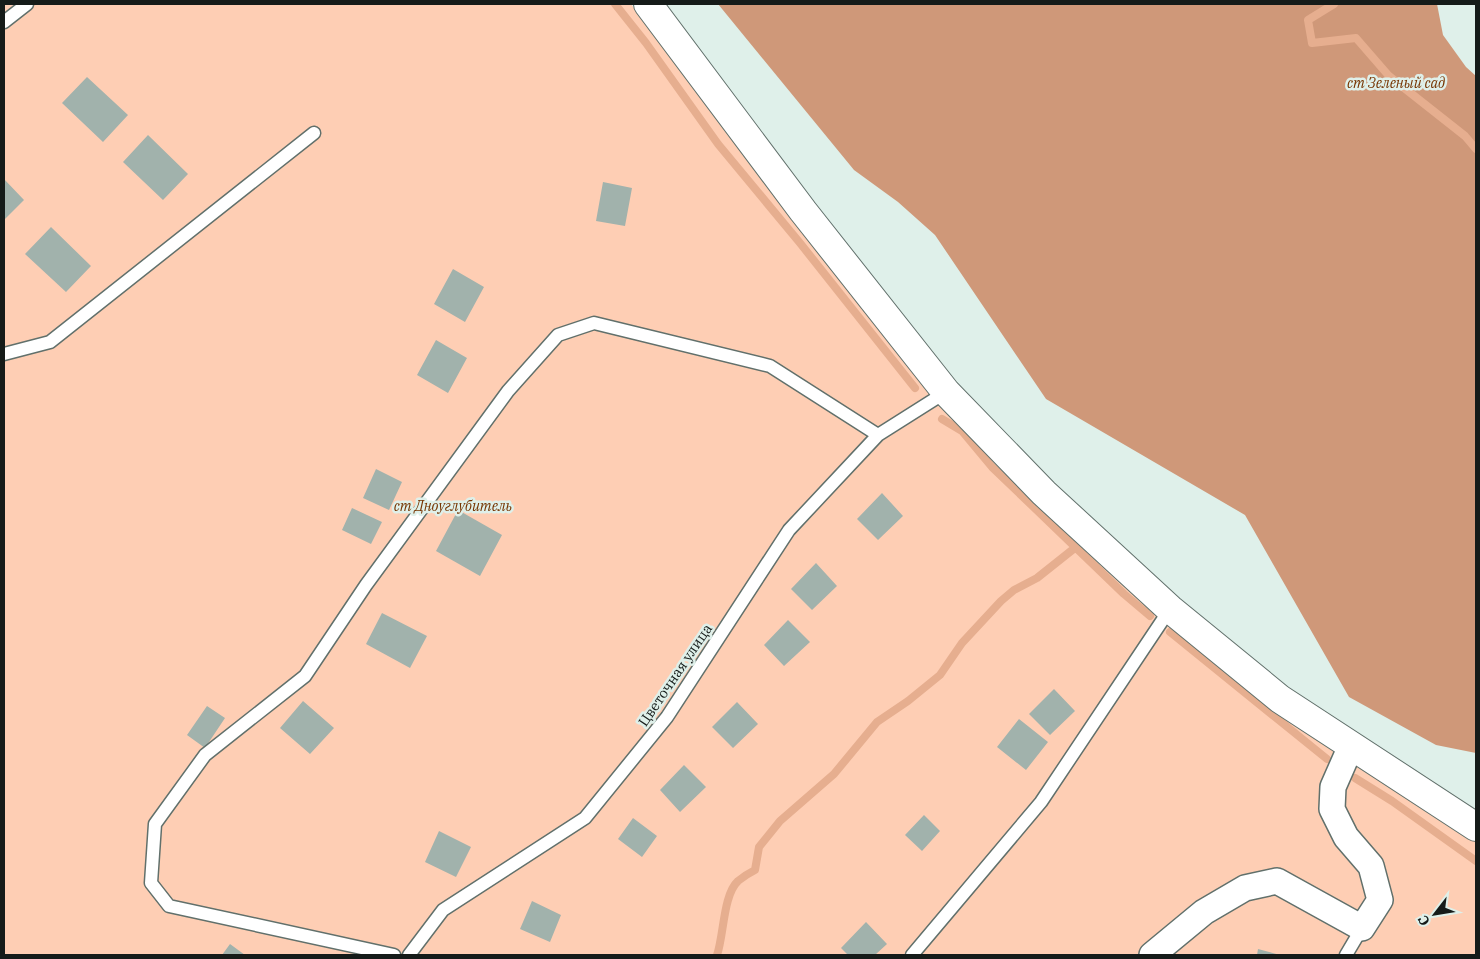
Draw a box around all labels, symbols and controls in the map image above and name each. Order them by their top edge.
park label: ст Зеленый сад [1347,74,1445,92]
park label: ст Дноуглубитель [394,497,512,515]
street label: Цветочная улица [634,620,716,730]
north arrow [1410,889,1460,939]
text: С [1414,912,1434,929]

